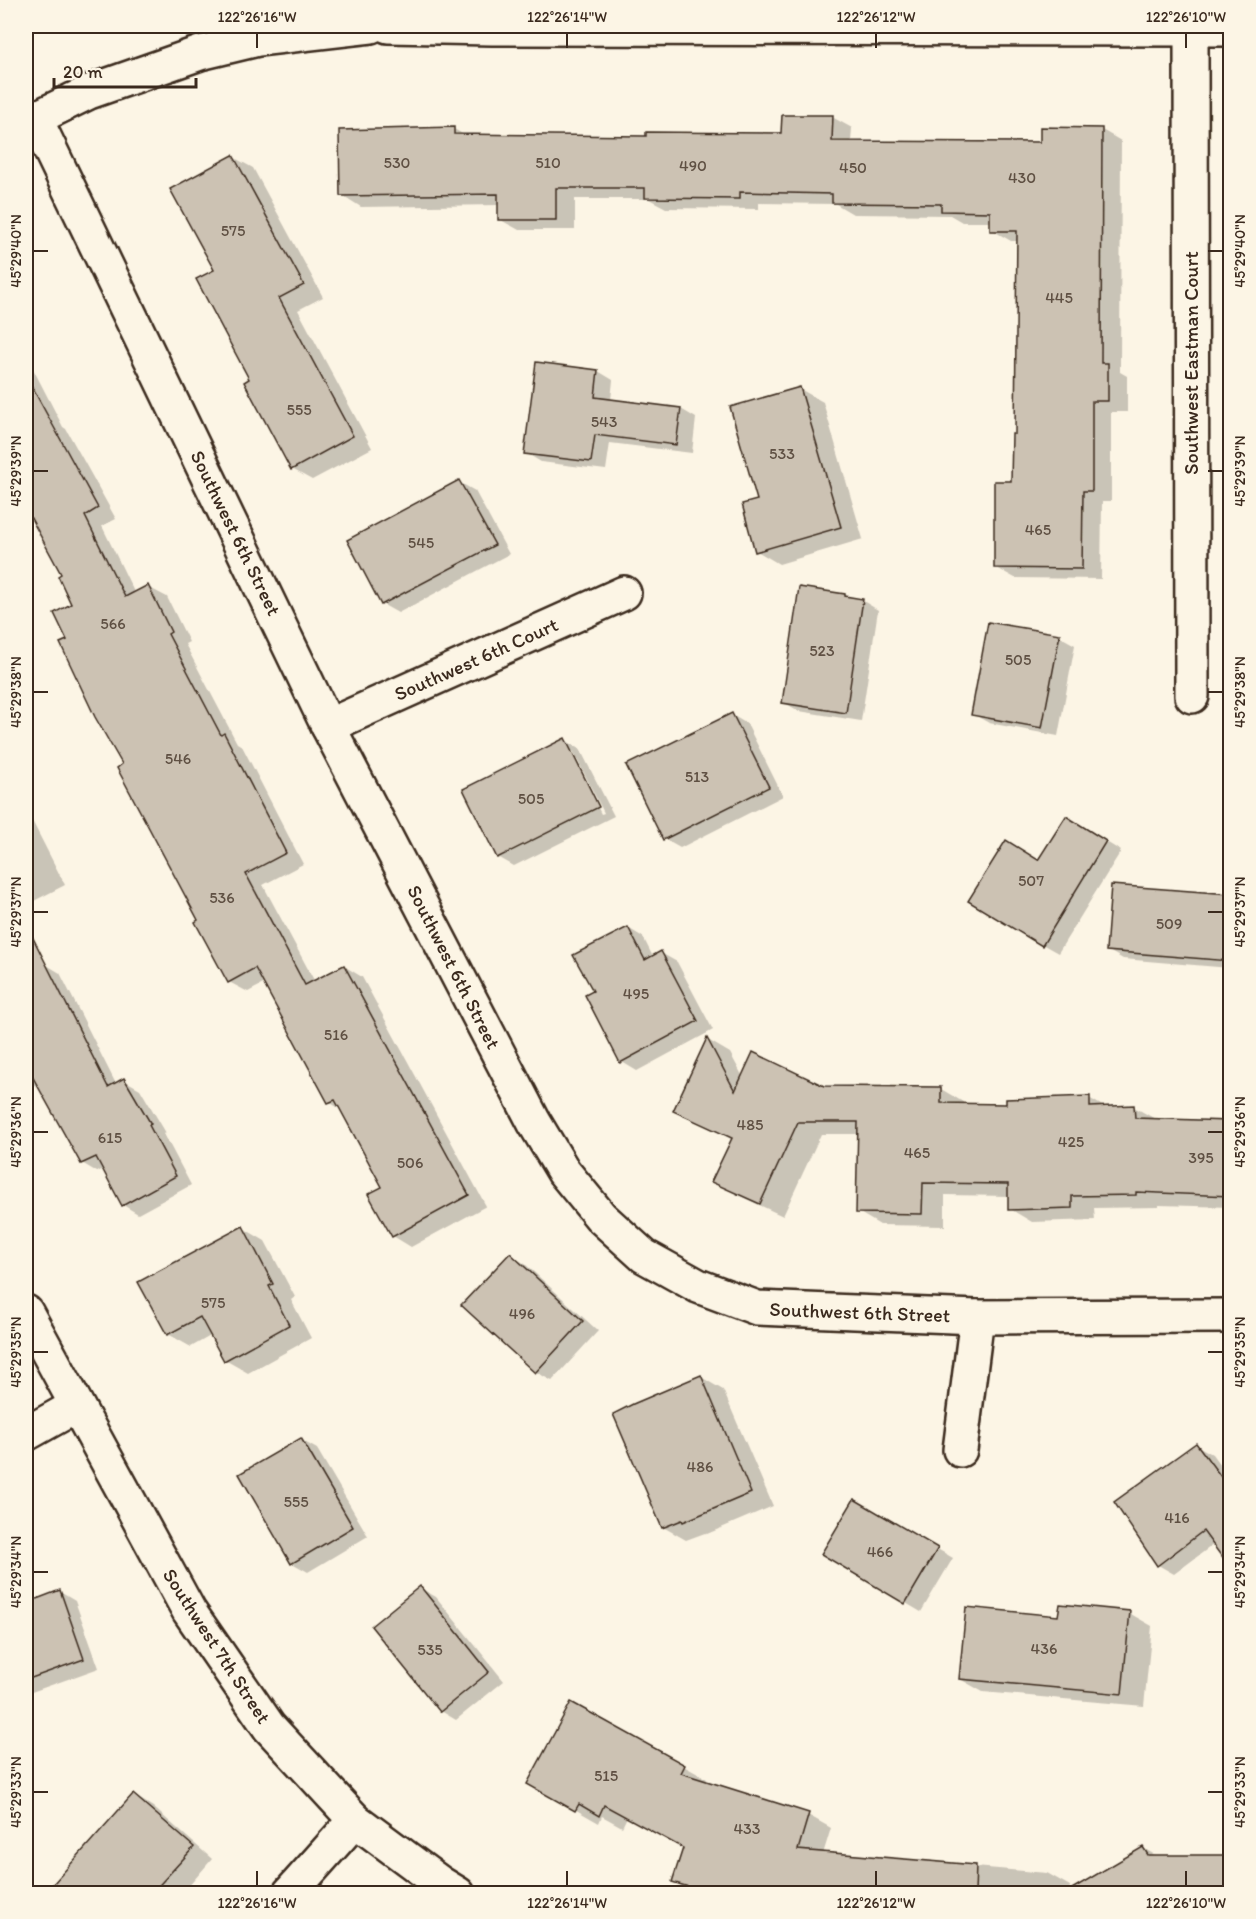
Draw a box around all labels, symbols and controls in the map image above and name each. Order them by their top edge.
text: 122°26'16"W [218,8,297,26]
text: 122°26'14"W [527,8,607,26]
text: 122°26'12"W [837,8,916,26]
text: 122°26'10"W [1146,8,1226,26]
scale bar [54,51,196,89]
text: 20 m [63,61,103,83]
house number: 530 [384,153,410,172]
house number: 510 [535,153,561,172]
house number: 490 [679,156,707,175]
house number: 450 [839,158,867,177]
house number: 430 [1008,168,1036,187]
text: 45°29'40"N [7,214,25,288]
text: 45°29'40"N [1231,214,1249,288]
house number: 575 [221,221,245,240]
street label: Southwest Eastman Court [1179,251,1203,475]
house number: 445 [1045,288,1073,307]
house number: 555 [286,400,312,419]
house number: 543 [591,412,618,431]
text: 45°29'39"N [7,435,25,507]
text: 45°29'39"N [1231,435,1249,507]
house number: 533 [769,444,795,463]
street label: Southwest 6th Street [186,446,286,620]
house number: 465 [1025,520,1051,539]
house number: 545 [408,533,434,552]
street label: Southwest 6th Court [390,612,562,706]
house number: 566 [100,614,126,633]
house number: 523 [809,641,835,660]
house number: 505 [1005,650,1031,669]
text: 45°29'38"N [7,656,25,728]
text: 45°29'38"N [1231,656,1249,728]
house number: 546 [165,749,191,768]
house number: 513 [685,767,710,786]
house number: 505 [518,789,544,808]
house number: 507 [1018,871,1044,890]
text: 45°29'37"N [7,876,25,948]
text: 45°29'37"N [1231,876,1249,948]
street label: Southwest 6th Street [402,881,506,1053]
house number: 536 [209,888,235,907]
house number: 509 [1156,914,1182,933]
house number: 495 [623,984,649,1003]
house number: 516 [324,1025,348,1044]
text: 45°29'36"N [7,1096,25,1168]
text: 45°29'36"N [1231,1096,1249,1168]
house number: 485 [737,1115,763,1134]
house number: 615 [98,1128,122,1147]
house number: 425 [1058,1132,1084,1151]
house number: 465 [904,1143,930,1162]
house number: 395 [1188,1148,1214,1167]
house number: 506 [397,1153,423,1172]
house number: 575 [201,1293,225,1312]
street label: Southwest 6th Street [769,1297,951,1327]
house number: 496 [509,1304,535,1323]
text: 45°29'35"N [7,1316,25,1388]
text: 45°29'35"N [1231,1316,1249,1388]
house number: 486 [687,1457,713,1476]
house number: 555 [283,1492,309,1511]
house number: 416 [1164,1508,1190,1527]
text: 45°29'34"N [7,1536,25,1608]
text: 45°29'34"N [1231,1536,1249,1608]
house number: 466 [867,1542,893,1561]
street label: Southwest 7th Street [158,1564,276,1728]
house number: 436 [1031,1639,1057,1658]
house number: 535 [417,1640,443,1659]
text: 45°29'33"N [7,1756,25,1828]
text: 45°29'33"N [1231,1756,1249,1828]
house number: 515 [594,1766,618,1785]
house number: 433 [733,1819,761,1838]
text: 122°26'16"W [218,1894,297,1912]
text: 122°26'14"W [527,1894,607,1912]
text: 122°26'12"W [837,1894,916,1912]
text: 122°26'10"W [1146,1894,1226,1912]

